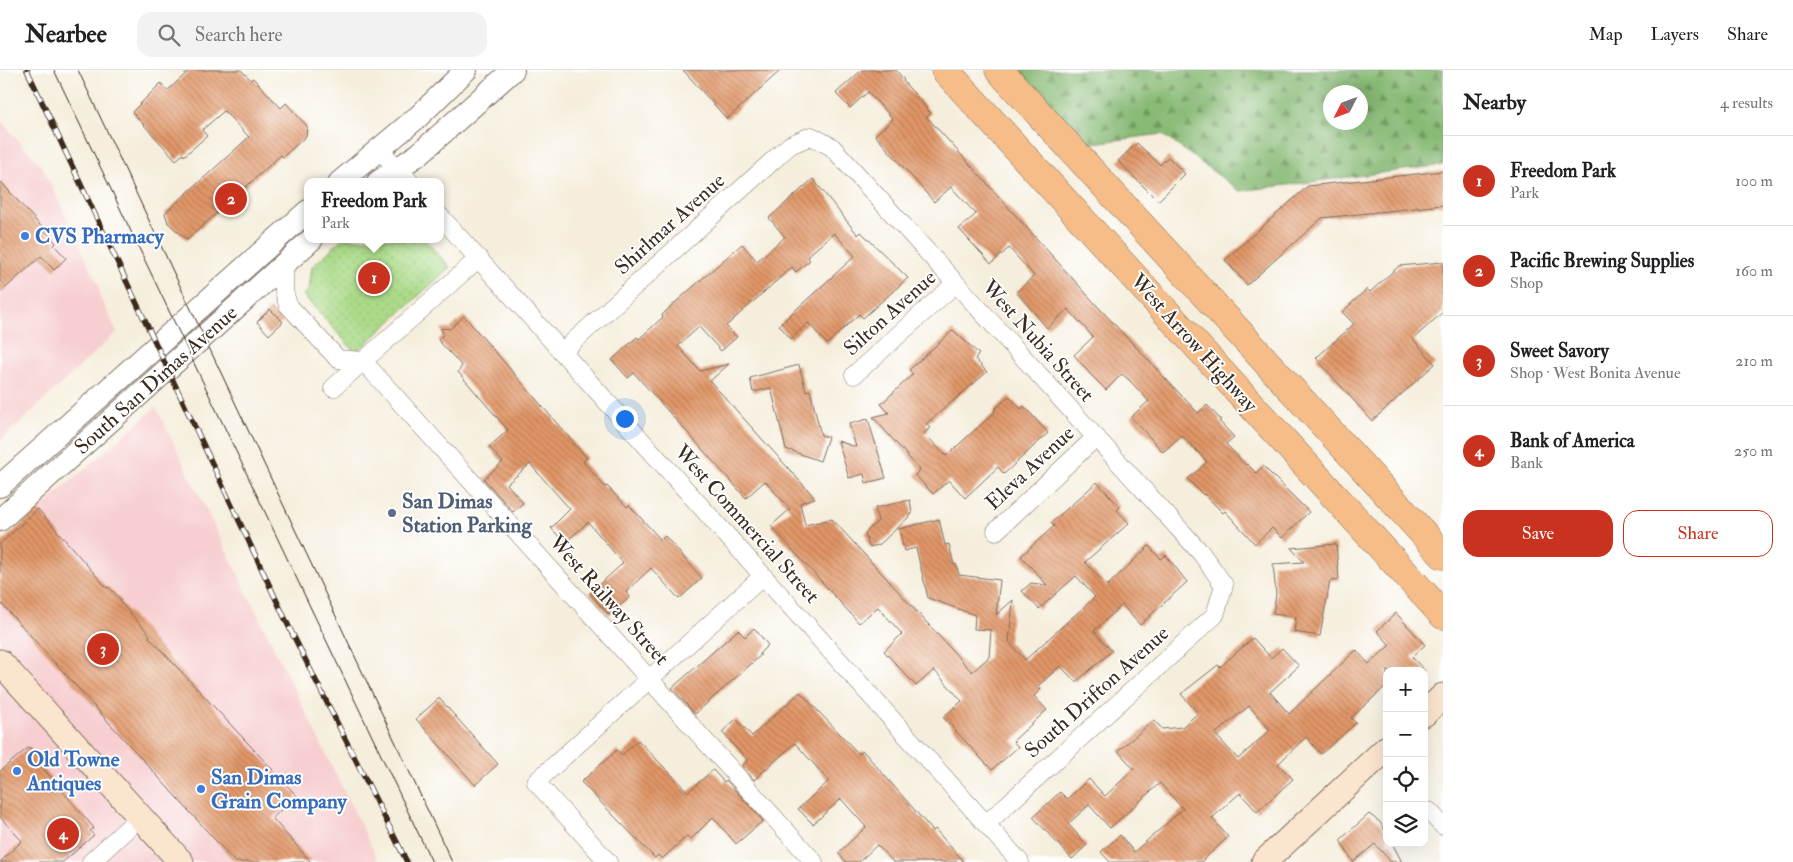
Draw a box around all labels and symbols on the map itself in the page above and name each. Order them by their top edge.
north arrow [1323,85,1368,130]
street label: Shirlmar Avenue [609,167,731,281]
pin: 2 [215,180,247,218]
place label: CVS Pharmacy [35,223,164,250]
marker: CVS Pharmacy [19,230,31,242]
pin: 1 [358,259,390,297]
street label: Silton Avenue [838,264,942,362]
street label: West Arrow Highway [1124,267,1264,419]
street label: West Nubia Street [975,274,1100,408]
street label: South San Dimas Avenue [69,299,243,460]
your location [612,406,638,432]
street label: Eleva Avenue [980,420,1080,516]
street label: West Commercial Street [668,438,826,609]
place label: San Dimas Station Parking [402,488,532,539]
marker: San Dimas Station Parking [386,507,398,519]
street label: West Railway Street [543,528,675,671]
street label: South Drifton Avenue [1019,620,1175,764]
pin: 3 [87,630,119,668]
place label: Old Towne Antiques [26,746,120,797]
place label: San Dimas Grain Company [211,764,348,815]
marker: Old Towne Antiques [11,765,23,777]
marker: San Dimas Grain Company [195,783,207,795]
pin: 4 [47,815,79,853]

